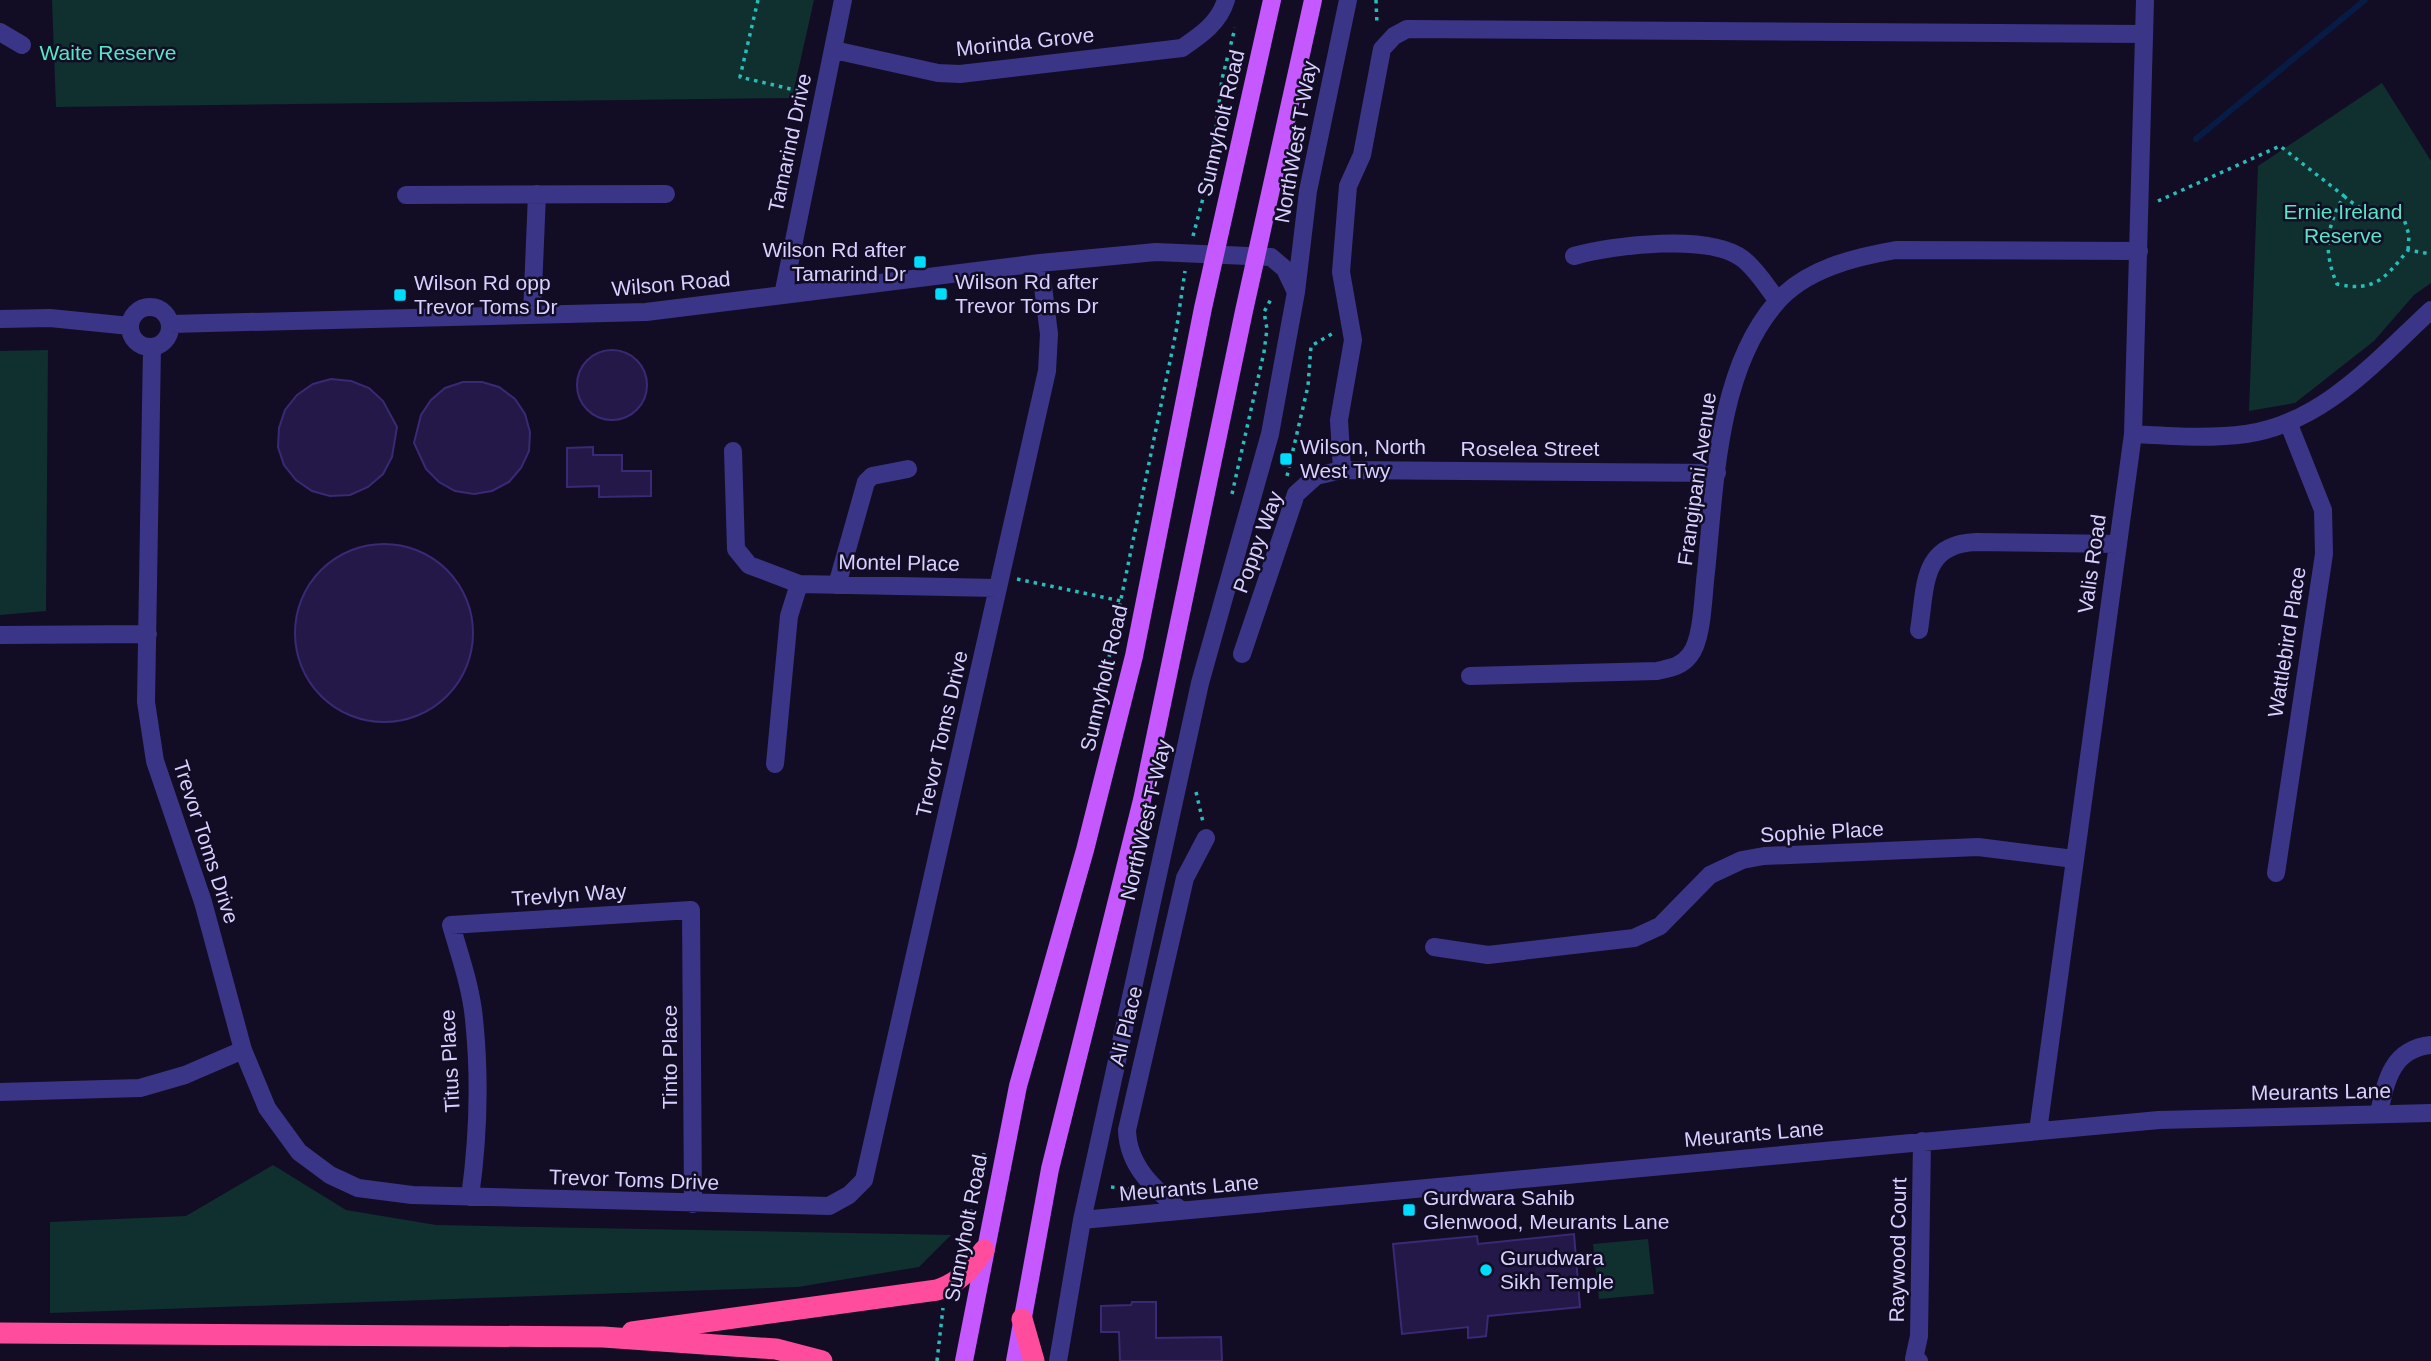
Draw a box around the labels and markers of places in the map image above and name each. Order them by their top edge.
place label: Wilson Rd after Tamarind Dr [762,238,906,285]
marker: Wilson Rd after Tamarind Dr [912,254,928,270]
place label: Wilson Rd after Trevor Toms Dr [955,270,1099,317]
place label: Wilson Rd opp Trevor Toms Dr [414,271,558,318]
marker: Wilson Rd after Trevor Toms Dr [933,286,949,302]
marker: Wilson Rd opp Trevor Toms Dr [392,287,408,303]
place label: Wilson, North West Twy [1300,435,1426,482]
marker: Wilson, North West Twy [1278,451,1294,467]
place label: Gurdwara Sahib Glenwood, Meurants Lane [1423,1186,1669,1233]
marker: Gurdwara Sahib Glenwood, Meurants Lane [1401,1202,1417,1218]
place label: Gurudwara Sikh Temple [1500,1246,1614,1293]
marker: Gurudwara Sikh Temple [1478,1262,1494,1278]

